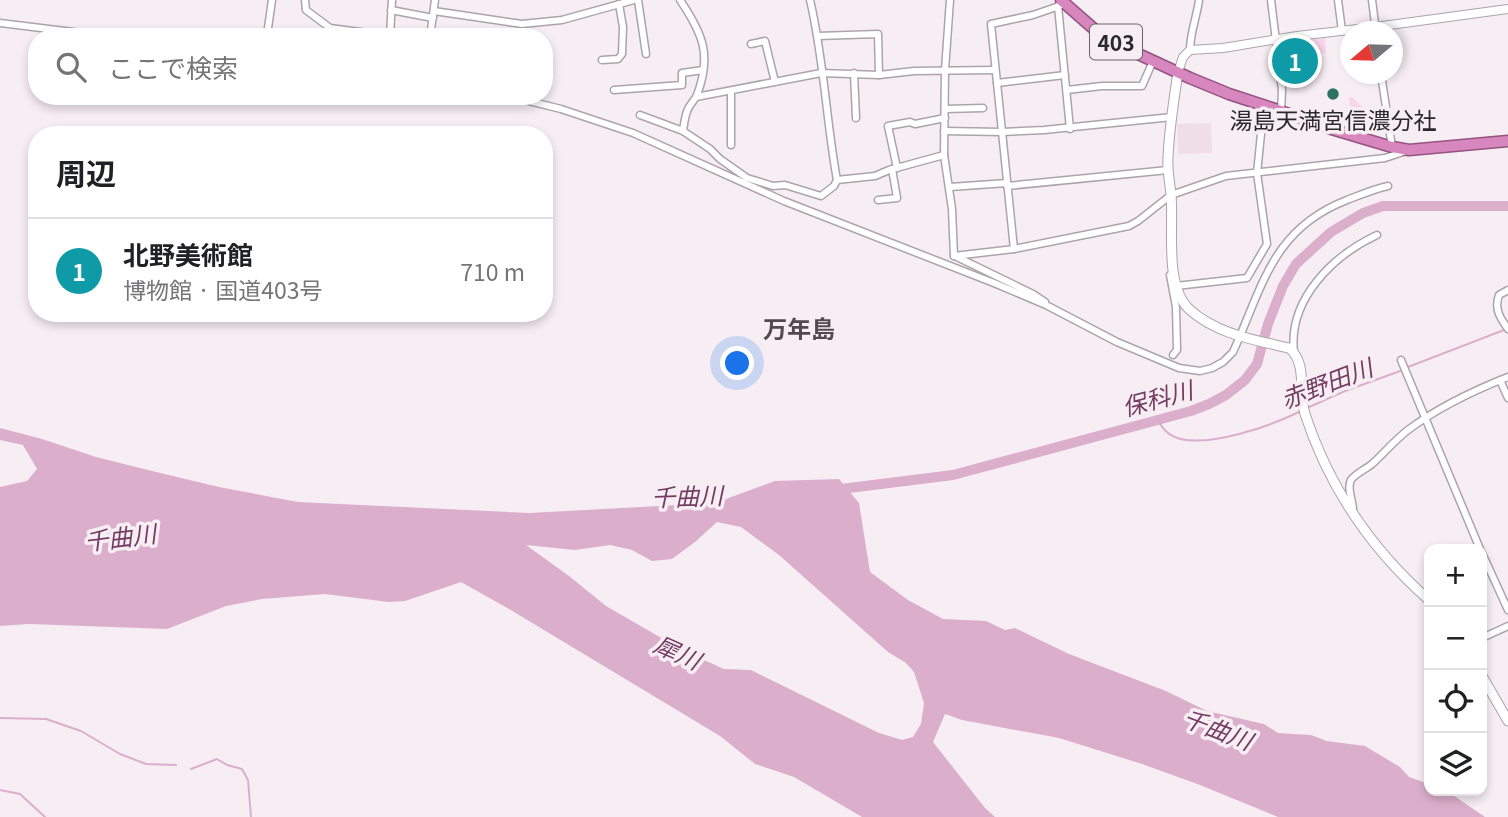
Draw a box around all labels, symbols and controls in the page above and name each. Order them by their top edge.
north arrow [1340,21,1403,84]
road number: 403 [1090,24,1142,60]
search box [28,28,553,105]
pin: 1 [1272,35,1318,87]
icon: search [52,48,90,86]
text: ここで検索 [108,48,238,85]
marker: 湯島天満宮信濃分社 [1325,86,1341,102]
place label: 湯島天満宮信濃分社 [1230,102,1437,136]
text: 周辺 [56,150,116,194]
text: 北野美術館 [123,235,253,272]
text: 1 [72,254,86,288]
text: 710 m [460,254,525,288]
text: 博物館 · 国道403号 [123,272,323,306]
district label: 万年島 [763,310,835,345]
your location [720,346,754,380]
water label: 赤野田川 [1275,347,1380,416]
water label: 保科川 [1118,370,1199,423]
water label: 千曲川 [650,476,727,514]
water label: 千曲川 [82,514,161,558]
map controls [1424,544,1487,796]
button: + [1424,544,1487,607]
button: − [1424,607,1487,670]
water label: 犀川 [649,625,710,678]
button: locate [1424,670,1487,733]
water label: 千曲川 [1178,699,1261,758]
button: layers [1424,733,1487,796]

